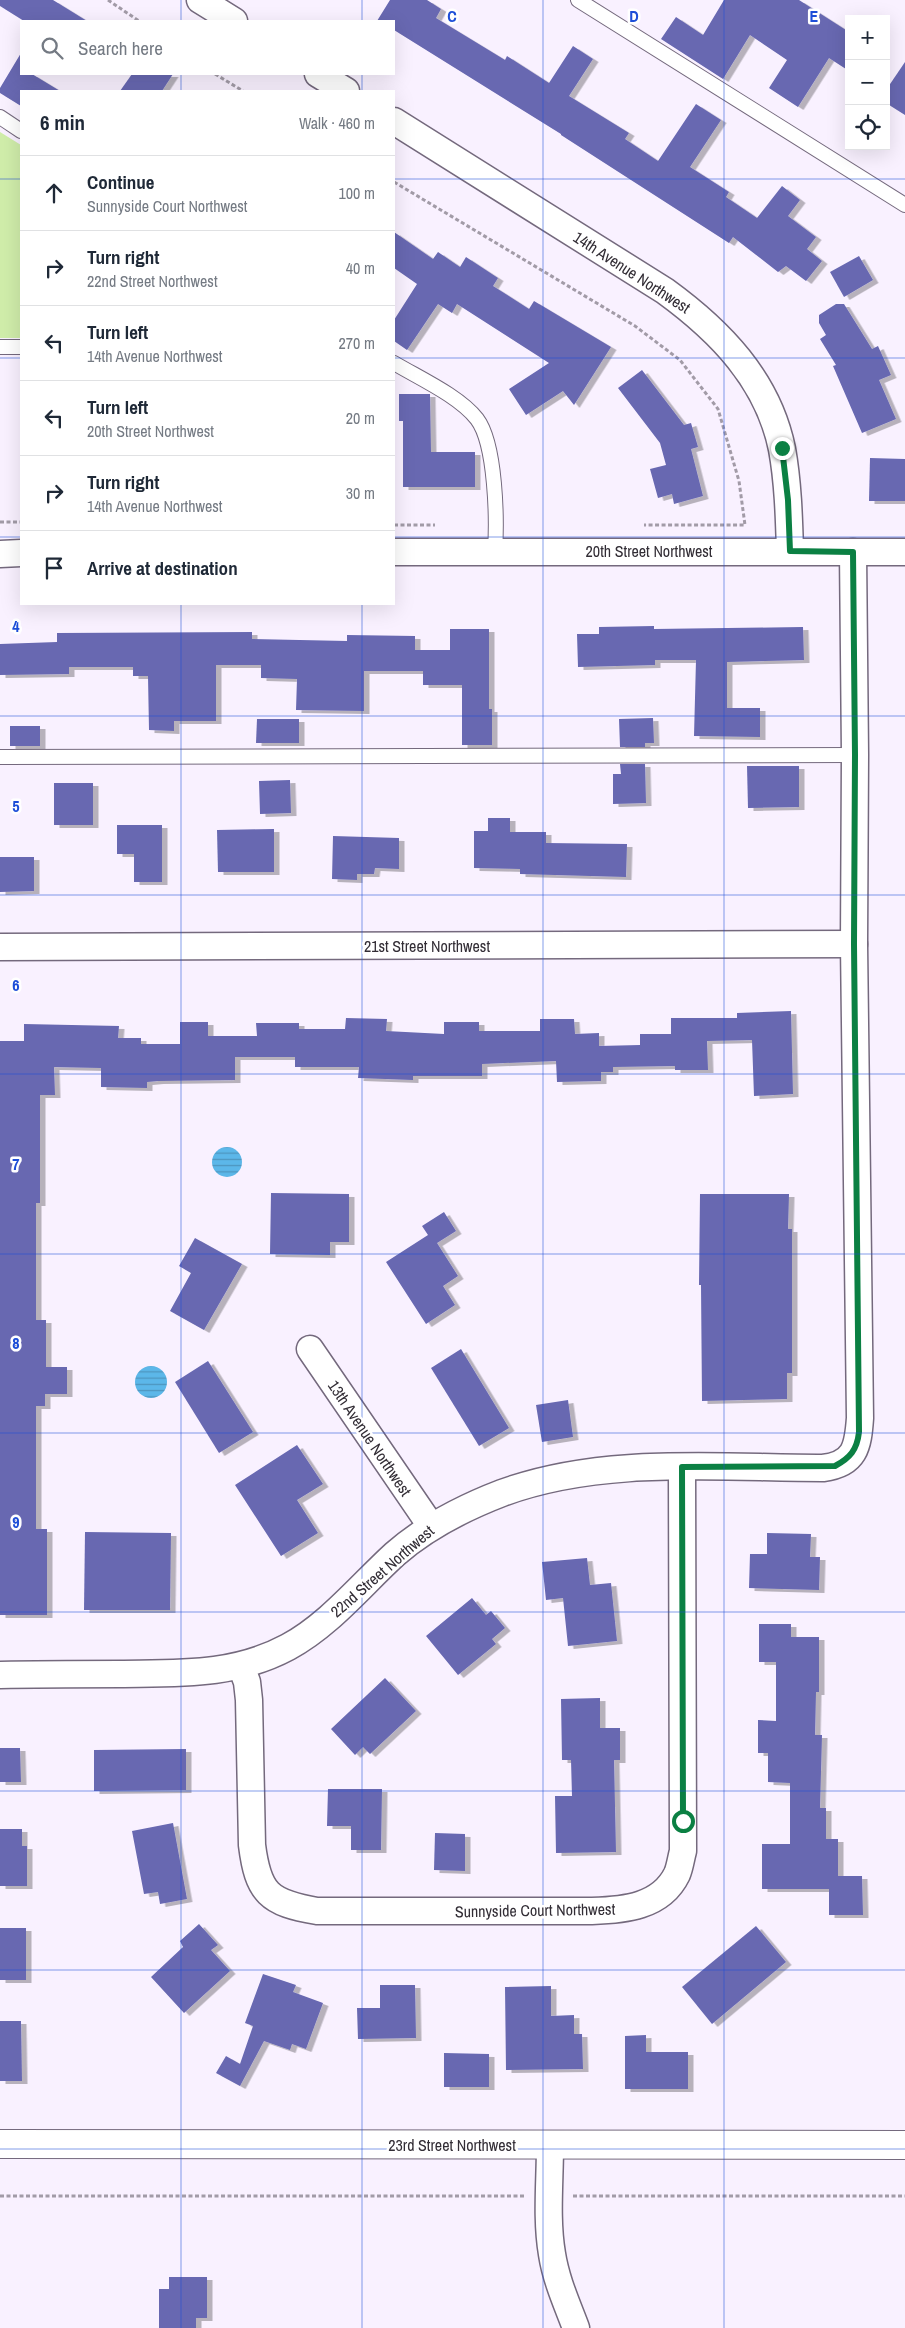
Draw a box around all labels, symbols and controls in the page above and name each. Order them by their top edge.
text: C [447,5,457,27]
text: D [629,5,639,27]
text: E [810,5,819,27]
map controls [845,15,890,150]
button: + [845,15,890,60]
search box [20,20,395,75]
icon: search [38,34,66,62]
text: Search here [78,35,163,61]
button: − [845,60,890,105]
button: locate [845,105,890,150]
text: 6 min [40,108,85,137]
text: Walk · 460 m [299,112,375,134]
text: Continue [87,169,155,195]
icon: ahead [40,179,68,207]
text: 100 m [339,182,375,204]
text: Sunnyside Court Northwest [87,195,247,217]
street label: 14th Avenue Northwest [569,226,695,318]
text: Turn right [87,244,159,270]
icon: right [40,254,68,282]
text: 40 m [346,257,375,279]
text: 22nd Street Northwest [87,270,218,292]
text: Turn left [87,319,148,345]
icon: left [40,329,68,357]
text: 270 m [339,332,375,354]
text: 14th Avenue Northwest [87,345,222,367]
text: Turn left [87,394,148,420]
icon: left [40,404,68,432]
text: 20 m [346,407,375,429]
text: 20th Street Northwest [87,420,214,442]
route end [771,437,794,460]
text: Turn right [87,469,159,495]
icon: right [40,479,68,507]
text: 30 m [346,482,375,504]
text: 14th Avenue Northwest [87,495,222,517]
street label: 20th Street Northwest [586,540,713,562]
icon: arrive [40,554,68,582]
text: Arrive at destination [87,555,238,581]
text: 4 [12,615,20,637]
text: 5 [12,795,20,817]
street label: 21st Street Northwest [364,935,490,957]
text: 6 [12,974,20,996]
text: 7 [12,1153,20,1175]
text: 8 [12,1332,20,1354]
street label: 13th Avenue Northwest [323,1376,417,1501]
text: 9 [12,1511,20,1533]
street label: 22nd Street Northwest [326,1520,439,1622]
route start [672,1810,695,1833]
street label: Sunnyside Court Northwest [455,1898,616,1922]
street label: 23rd Street Northwest [388,2134,516,2156]

